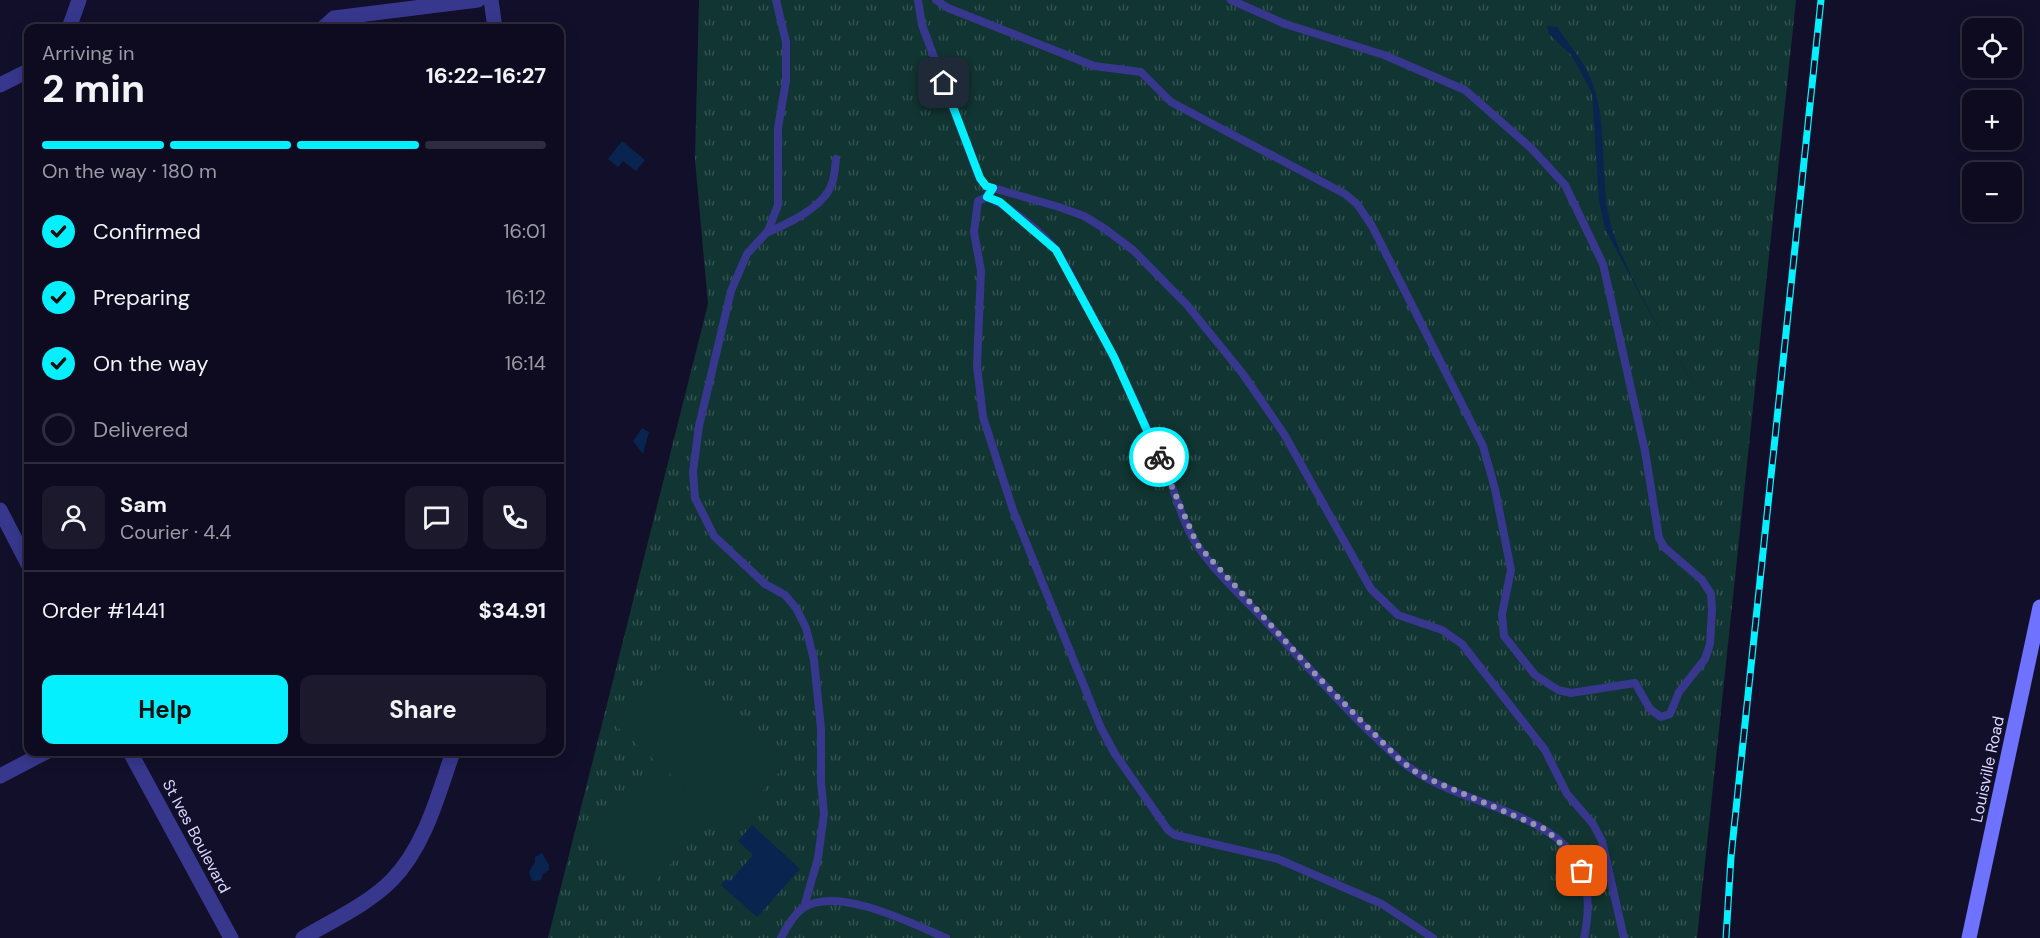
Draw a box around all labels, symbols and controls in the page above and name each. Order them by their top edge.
map controls [1962,18,2022,222]
button: locate [1962,18,2022,78]
text: Arriving in [42,40,134,66]
pin [918,57,969,108]
text: 16:22–16:27 [426,61,546,90]
text: 2 min [42,63,145,114]
icon: home [927,66,960,99]
button: + [1962,90,2022,150]
text: On the way · 180 m [42,158,217,184]
button: − [1962,162,2022,222]
icon: check [42,215,75,248]
text: Confirmed [93,217,201,246]
text: 16:01 [503,218,546,244]
icon: check [42,281,75,314]
text: Preparing [93,283,190,312]
text: 16:12 [505,284,546,310]
icon: check [42,347,75,380]
text: On the way [93,349,208,378]
text: 16:14 [505,350,546,376]
text: Delivered [93,415,188,444]
courier [1129,427,1189,487]
icon: bike [1143,441,1176,474]
button: person [42,486,105,549]
button: chat [405,486,468,549]
button: phone [483,486,546,549]
text: Sam [120,490,167,519]
text: Courier · 4.4 [120,519,231,545]
text: Order #1441 [42,596,165,625]
text: $34.91 [478,596,546,625]
button: Help [42,675,288,744]
button: Share [300,675,546,744]
street label: Louisville Road [1966,714,2009,824]
street label: St Ives Boulevard [158,776,235,897]
pin [1556,845,1607,896]
icon: bag [1565,854,1598,887]

